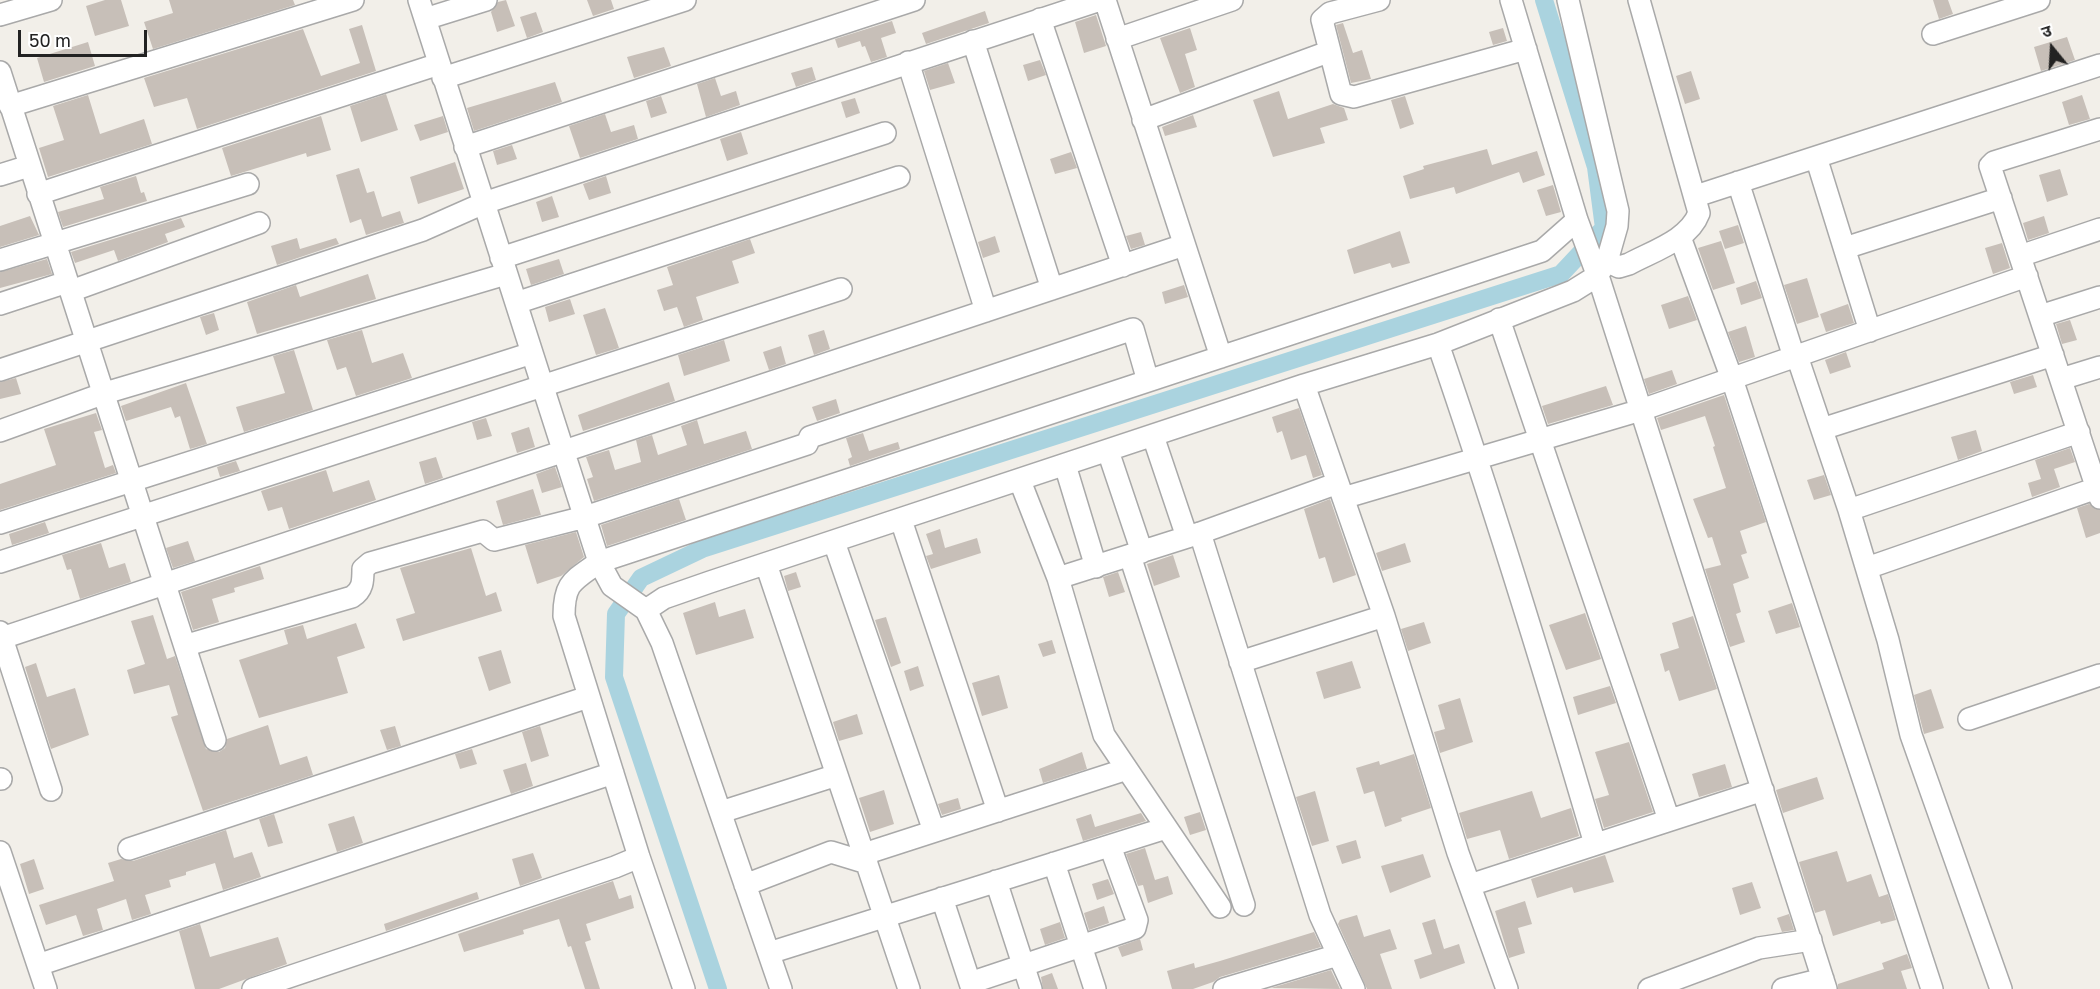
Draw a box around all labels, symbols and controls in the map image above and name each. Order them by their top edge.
scale bar [21,18,150,56]
north arrow [2022,18,2082,78]
text: उ [2039,20,2054,42]
text: 50 m [29,29,71,51]

